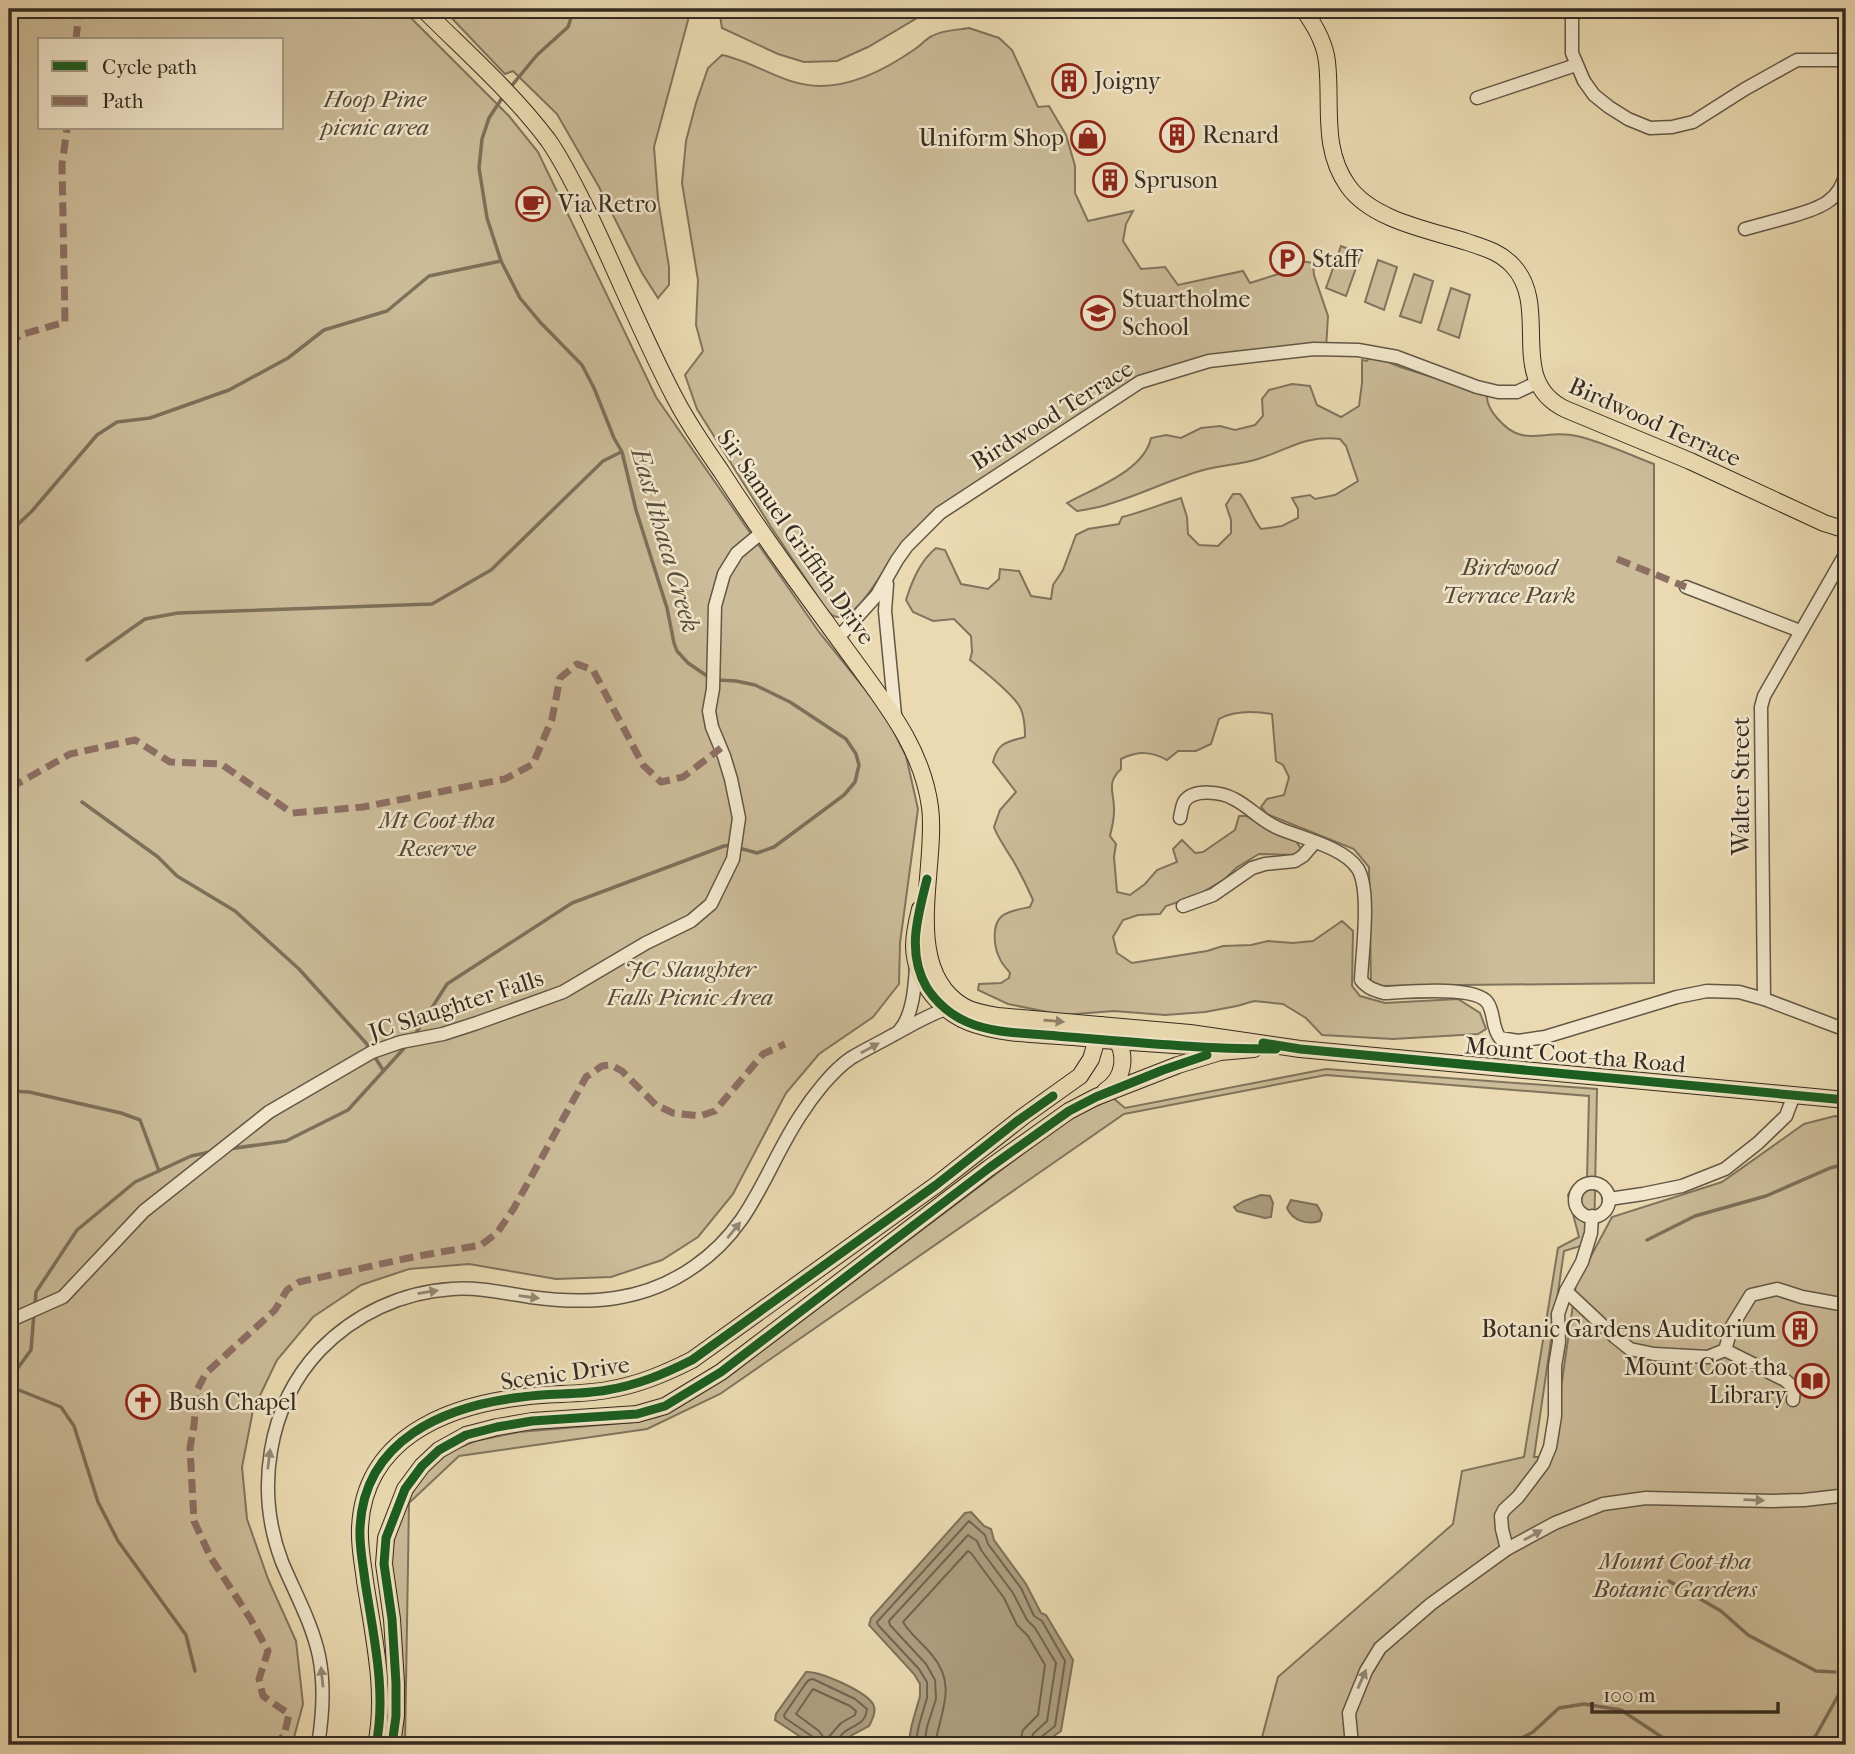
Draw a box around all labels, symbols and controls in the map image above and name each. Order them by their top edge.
legend [38,38,284,130]
text: Cycle path [102,55,197,79]
building icon: Joigny [1050,62,1088,100]
place label: Joigny [1092,67,1162,95]
park label: Hoop Pine picnic area [317,85,429,141]
text: Path [102,89,144,113]
building icon: Renard [1158,116,1196,154]
shop icon: Uniform Shop [1069,119,1107,157]
place label: Renard [1202,121,1280,149]
place label: Uniform Shop [919,124,1064,152]
building icon: Spruson [1091,161,1129,199]
place label: Spruson [1134,166,1218,194]
cafe icon: Via Retro [514,185,552,223]
place label: Via Retro [557,190,657,218]
parking icon: Staff [1268,240,1306,278]
place label: Staff [1312,245,1364,273]
place label: Stuartholme School [1122,285,1250,341]
school or university icon: Stuartholme School [1079,294,1117,332]
street label: Birdwood Terrace [966,354,1138,476]
street label: Birdwood Terrace [1565,371,1746,473]
street label: Sir Samuel Griffith Drive [711,424,881,650]
water label: East Ithaca Creek [624,442,707,636]
park label: Birdwood Terrace Park [1442,553,1576,609]
street label: Walter Street [1727,716,1755,856]
park label: Mt Coot-tha Reserve [377,806,495,862]
park label: JC Slaughter Falls Picnic Area [606,955,773,1011]
street label: JC Slaughter Falls [363,964,547,1047]
one-way arrow [1044,1016,1066,1027]
street label: Mount Coot-tha Road [1463,1031,1688,1079]
one-way arrow [860,1042,880,1053]
one-way arrow [726,1221,741,1239]
one-way arrow [417,1286,439,1297]
one-way arrow [518,1291,540,1302]
building icon: Botanic Gardens Auditorium [1781,1310,1819,1348]
place label: Botanic Gardens Auditorium [1481,1315,1776,1343]
street label: Scenic Drive [499,1350,631,1396]
place label: Mount Coot-tha Library [1624,1353,1788,1409]
library icon: Mount Coot-tha Library [1793,1362,1831,1400]
church icon: Bush Chapel [124,1383,162,1421]
place label: Bush Chapel [168,1388,297,1416]
one-way arrow [264,1448,275,1470]
one-way arrow [1743,1494,1765,1506]
one-way arrow [1523,1529,1543,1541]
park label: Mount Coot-tha Botanic Gardens [1591,1547,1758,1603]
one-way arrow [316,1666,327,1688]
one-way arrow [1357,1669,1368,1690]
scale bar [1592,1670,1778,1714]
text: 100 m [1603,1683,1656,1707]

